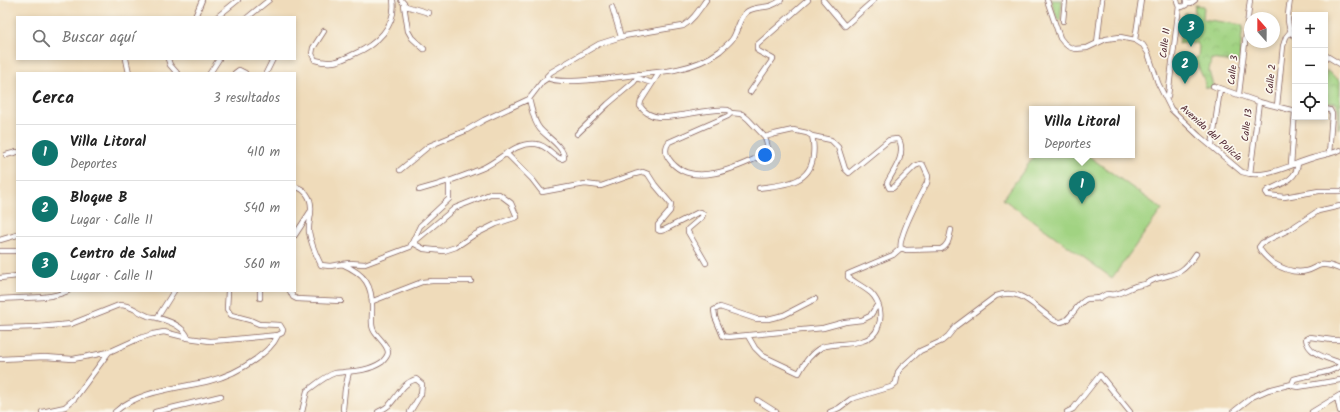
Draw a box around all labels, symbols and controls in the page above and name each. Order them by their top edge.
north arrow [1244,12,1280,48]
map controls [1292,12,1328,120]
button: + [1292,12,1328,48]
pin: 3 [1178,14,1204,47]
search box [16,16,296,60]
text: Buscar aquí [62,26,135,50]
icon: search [30,27,52,49]
street label: Calle 11 [1155,27,1175,59]
button: − [1292,48,1328,84]
pin: 2 [1172,51,1198,84]
street label: Calle 3 [1223,54,1243,86]
street label: Calle 2 [1261,63,1281,95]
button: locate [1292,84,1328,120]
text: Cerca [32,85,74,112]
text: 3 resultados [213,88,280,109]
street label: Avenida del Policía [1176,101,1246,165]
popup [1029,106,1135,158]
street label: Calle 13 [1237,107,1257,142]
text: Villa Litoral [1044,110,1120,134]
text: Villa Litoral [70,130,146,154]
text: Deportes [1044,134,1091,155]
text: 1 [43,142,47,163]
text: 410 m [247,142,280,163]
your location [755,145,775,165]
text: Deportes [70,154,117,175]
pin: 1 [1069,171,1095,204]
text: Bloque B [70,186,128,210]
text: 2 [41,198,49,219]
text: 540 m [244,198,280,219]
text: Lugar · Calle 11 [70,210,153,231]
text: Centro de Salud [70,242,176,266]
text: 3 [41,254,49,275]
text: 560 m [244,254,280,275]
text: Lugar · Calle 11 [70,266,153,287]

